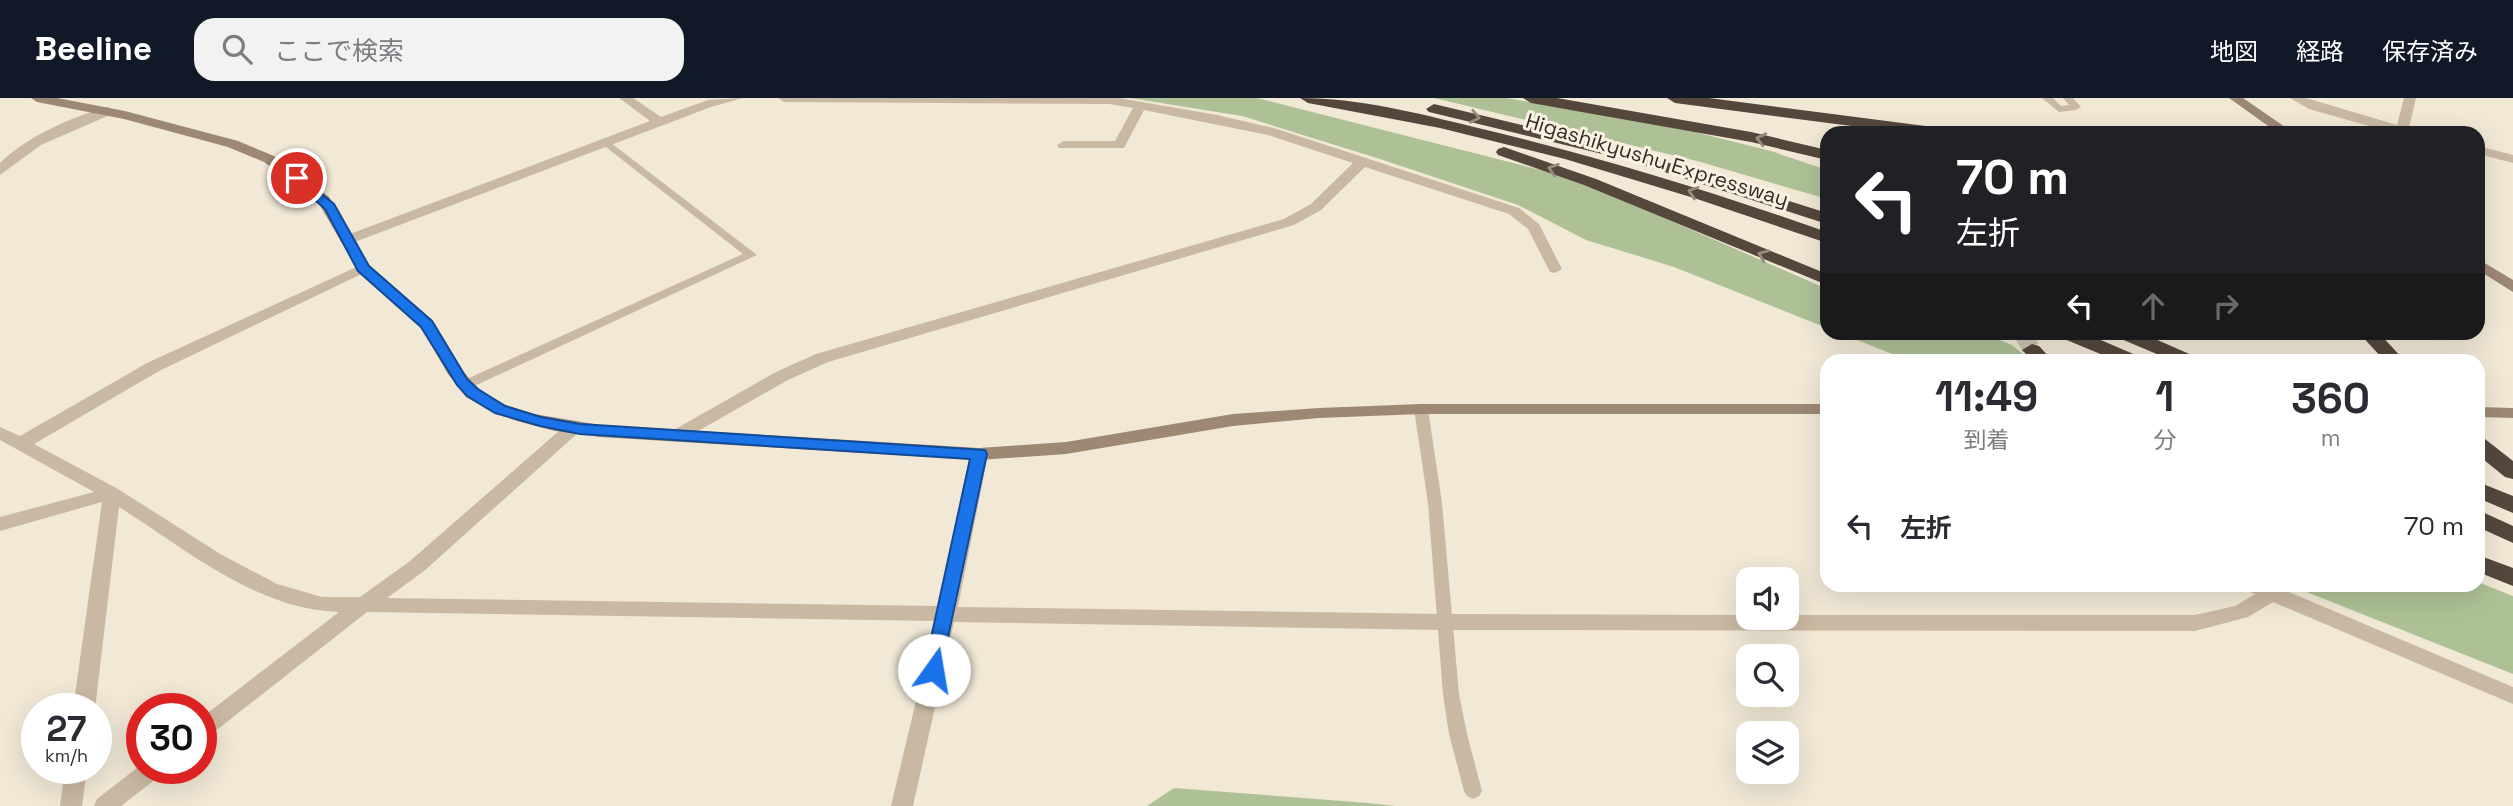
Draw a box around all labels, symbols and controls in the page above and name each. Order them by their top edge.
search box [194,18,684,81]
text: Beeline [35,28,152,70]
icon: search [218,30,256,68]
text: ここで検索 [274,34,404,68]
text: 地図 [2210,36,2258,67]
text: 経路 [2296,36,2344,67]
text: 保存済み [2382,36,2478,67]
street label: Higashikyushu Expressway [1522,107,1792,212]
one-way arrow [1469,109,1481,124]
one-way arrow [1755,133,1767,147]
text: 70 m [1956,146,2069,208]
pin [267,148,327,208]
icon: left [1841,154,1932,245]
icon: arrive [278,159,316,197]
one-way arrow [1547,163,1559,177]
one-way arrow [1687,186,1700,200]
text: 左折 [1956,213,2020,253]
one-way arrow [1758,249,1771,263]
icon: left [2061,287,2099,325]
icon: ahead [2134,287,2172,325]
icon: right [2207,287,2245,325]
text: 11:49 [1935,370,2038,423]
text: 1 [2155,370,2174,423]
text: 360 [2291,372,2370,425]
text: m [2321,423,2341,453]
text: 到着 [1964,425,2010,455]
text: 分 [2153,425,2176,455]
icon: left [1841,507,1879,545]
text: 70 m [2404,509,2464,543]
text: 左折 [1900,511,1952,545]
map controls [1736,567,1799,784]
button: sound [1736,567,1799,630]
position arrow [897,633,971,707]
button: search [1736,644,1799,707]
speed limit sign: 30 [126,693,217,784]
text: 27 [47,707,86,751]
button: layers [1736,721,1799,784]
text: km/h [45,744,88,767]

